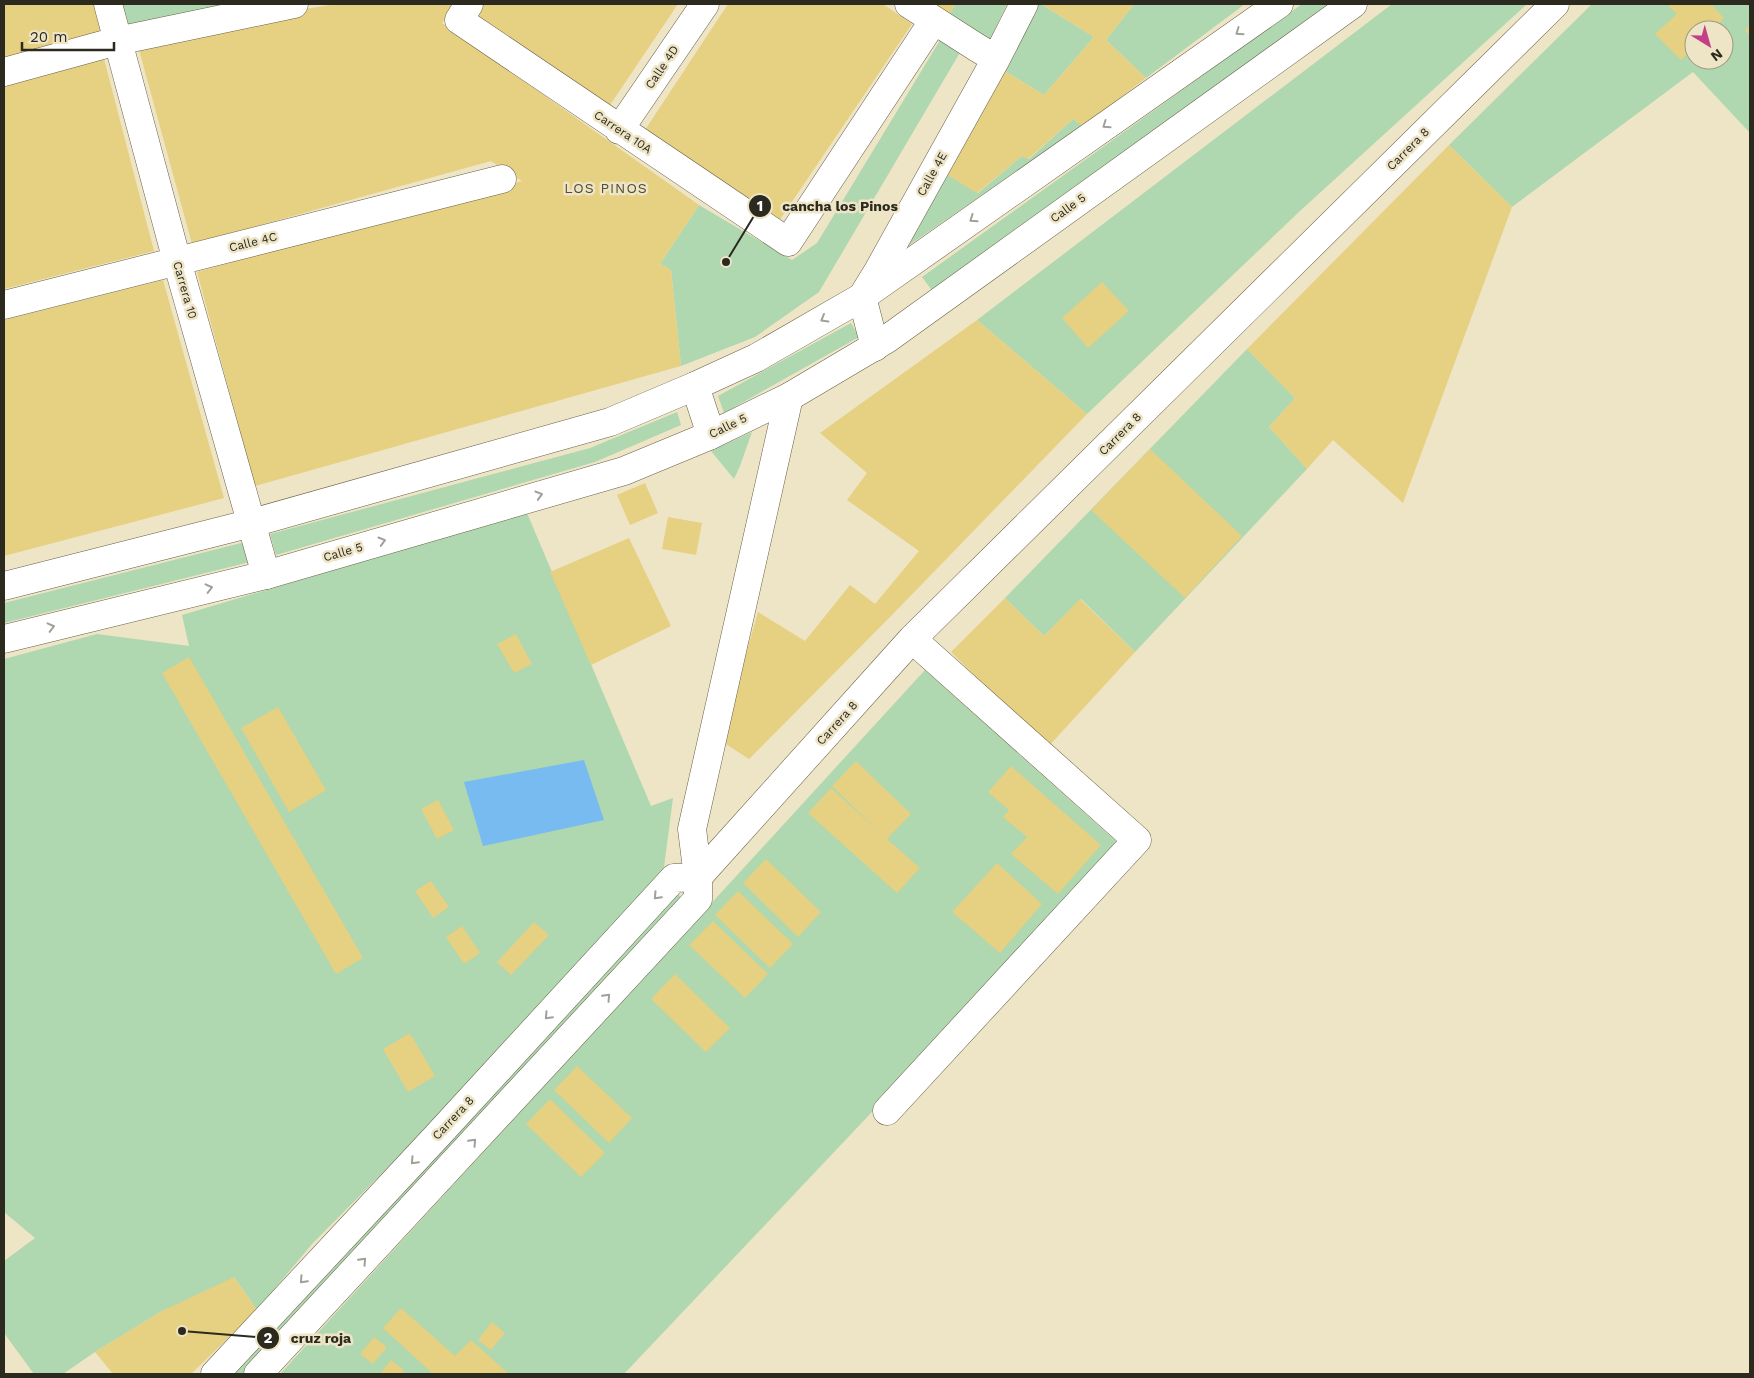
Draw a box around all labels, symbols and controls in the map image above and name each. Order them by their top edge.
scale bar [22,20,115,52]
north arrow [1684,20,1734,70]
one-way arrow [1235,26,1245,35]
text: 20 m [30,28,68,46]
street label: Calle 4D [642,43,682,91]
text: N [1708,46,1726,65]
street label: Carrera 10A [591,108,655,156]
one-way arrow [1102,119,1112,128]
street label: Carrera 8 [1384,125,1432,173]
street label: Calle 4E [914,149,950,199]
district label: LOS PINOS [564,180,648,196]
street label: Calle 5 [1048,190,1088,226]
callout: cancha los Pinos [747,191,908,220]
text: 1 [757,197,763,215]
text: cancha los Pinos [782,198,898,214]
one-way arrow [969,213,979,222]
street label: Calle 4C [228,229,278,255]
street label: Carrera 10 [170,260,200,320]
one-way arrow [820,313,829,323]
street label: Carrera 8 [1096,410,1144,458]
street label: Calle 5 [707,411,749,441]
one-way arrow [534,491,542,501]
one-way arrow [378,536,386,546]
street label: Calle 5 [322,540,364,564]
one-way arrow [204,584,212,594]
one-way arrow [47,622,56,633]
street label: Carrera 8 [814,698,860,748]
one-way arrow [654,891,663,900]
one-way arrow [601,993,610,1002]
one-way arrow [544,1010,553,1019]
street label: Carrera 8 [429,1093,477,1143]
one-way arrow [467,1139,476,1148]
one-way arrow [411,1155,420,1164]
one-way arrow [357,1258,366,1267]
one-way arrow [300,1274,309,1283]
callout: cruz roja [256,1324,361,1353]
text: 2 [264,1329,273,1347]
text: cruz roja [291,1330,352,1346]

